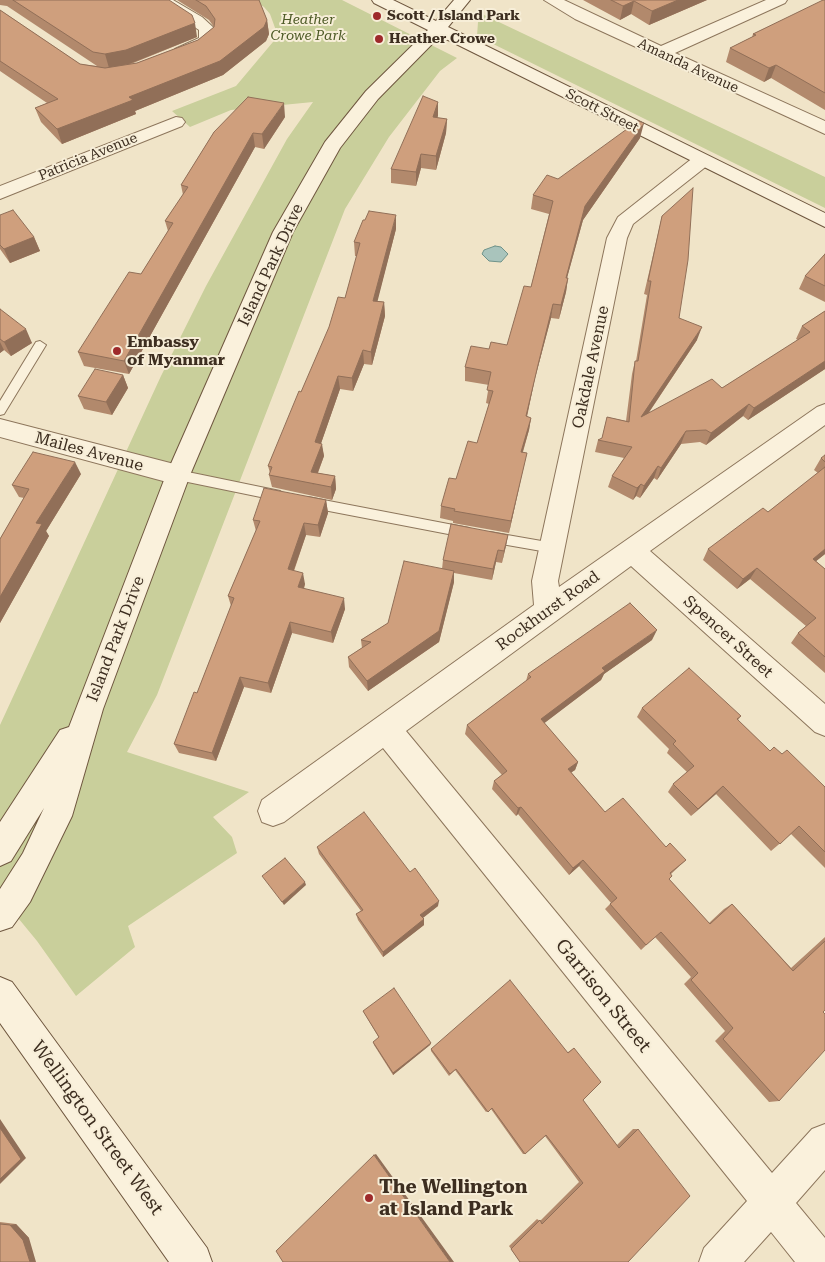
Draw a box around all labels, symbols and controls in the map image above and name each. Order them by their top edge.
place label: Scott / Island Park [387,8,520,24]
marker: Scott / Island Park [371,10,383,22]
park label: Heather Crowe Park [270,12,346,44]
place label: Heather Crowe [389,31,495,47]
marker: Heather Crowe [373,33,385,45]
street label: Amanda Avenue [635,35,741,97]
street label: Scott Street [563,85,641,137]
street label: Patricia Avenue [36,130,140,184]
street label: Island Park Drive [234,201,308,329]
street label: Oakdale Avenue [569,304,613,430]
place label: Embassy of Myanmar [127,332,225,370]
marker: Embassy of Myanmar [111,345,123,357]
street label: Mailes Avenue [33,428,145,476]
street label: Rockhurst Road [493,567,603,655]
street label: Island Park Drive [83,574,149,704]
street label: Spencer Street [679,592,777,682]
street label: Garrison Street [550,935,656,1057]
street label: Wellington Street West [26,1036,168,1220]
place label: The Wellington at Island Park [379,1176,527,1220]
marker: The Wellington at Island Park [363,1192,375,1204]

